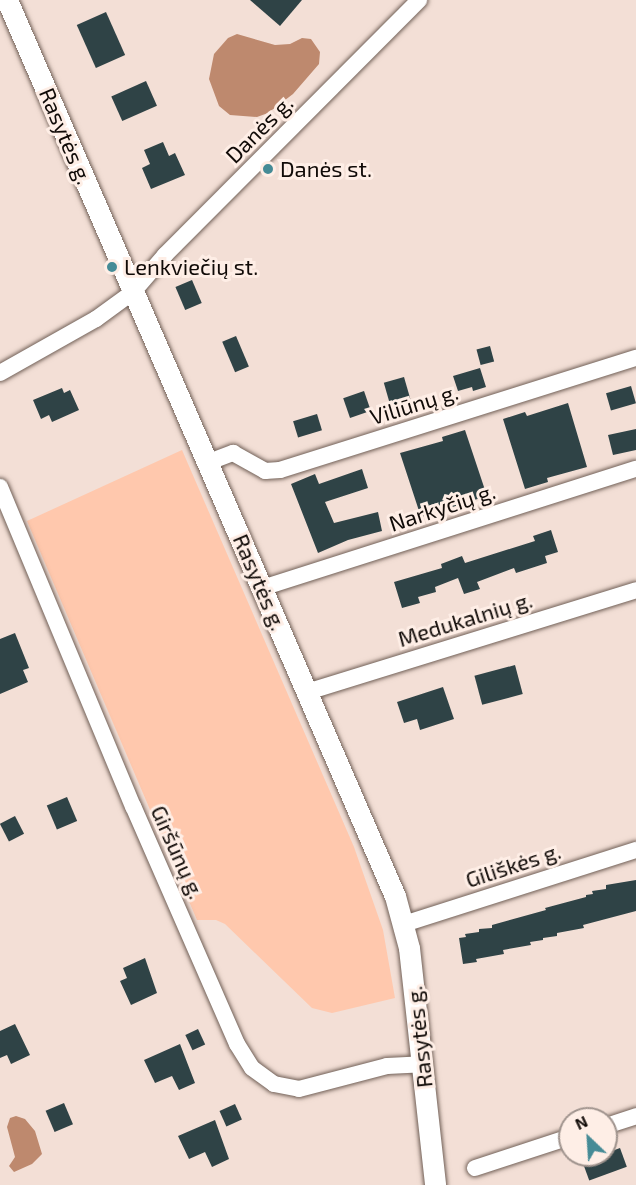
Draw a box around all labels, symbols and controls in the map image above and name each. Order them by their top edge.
street label: Rasytės g. [34,84,98,188]
street label: Danės g. [220,90,298,168]
place label: Danės st. [280,156,372,182]
marker: Danės st. [261,162,275,176]
place label: Lenkviečių st. [124,254,258,280]
marker: Lenkviečių st. [105,260,119,274]
street label: Viliūnų g. [367,378,461,430]
street label: Narkyčių g. [386,477,498,537]
street label: Rasytės g. [228,530,292,634]
street label: Medukalnių g. [395,586,535,652]
street label: Giršūnų g. [146,801,210,903]
street label: Giliškės g. [462,837,564,893]
street label: Rasytės g. [401,985,437,1089]
north arrow [558,1107,618,1167]
text: N [572,1111,590,1133]

